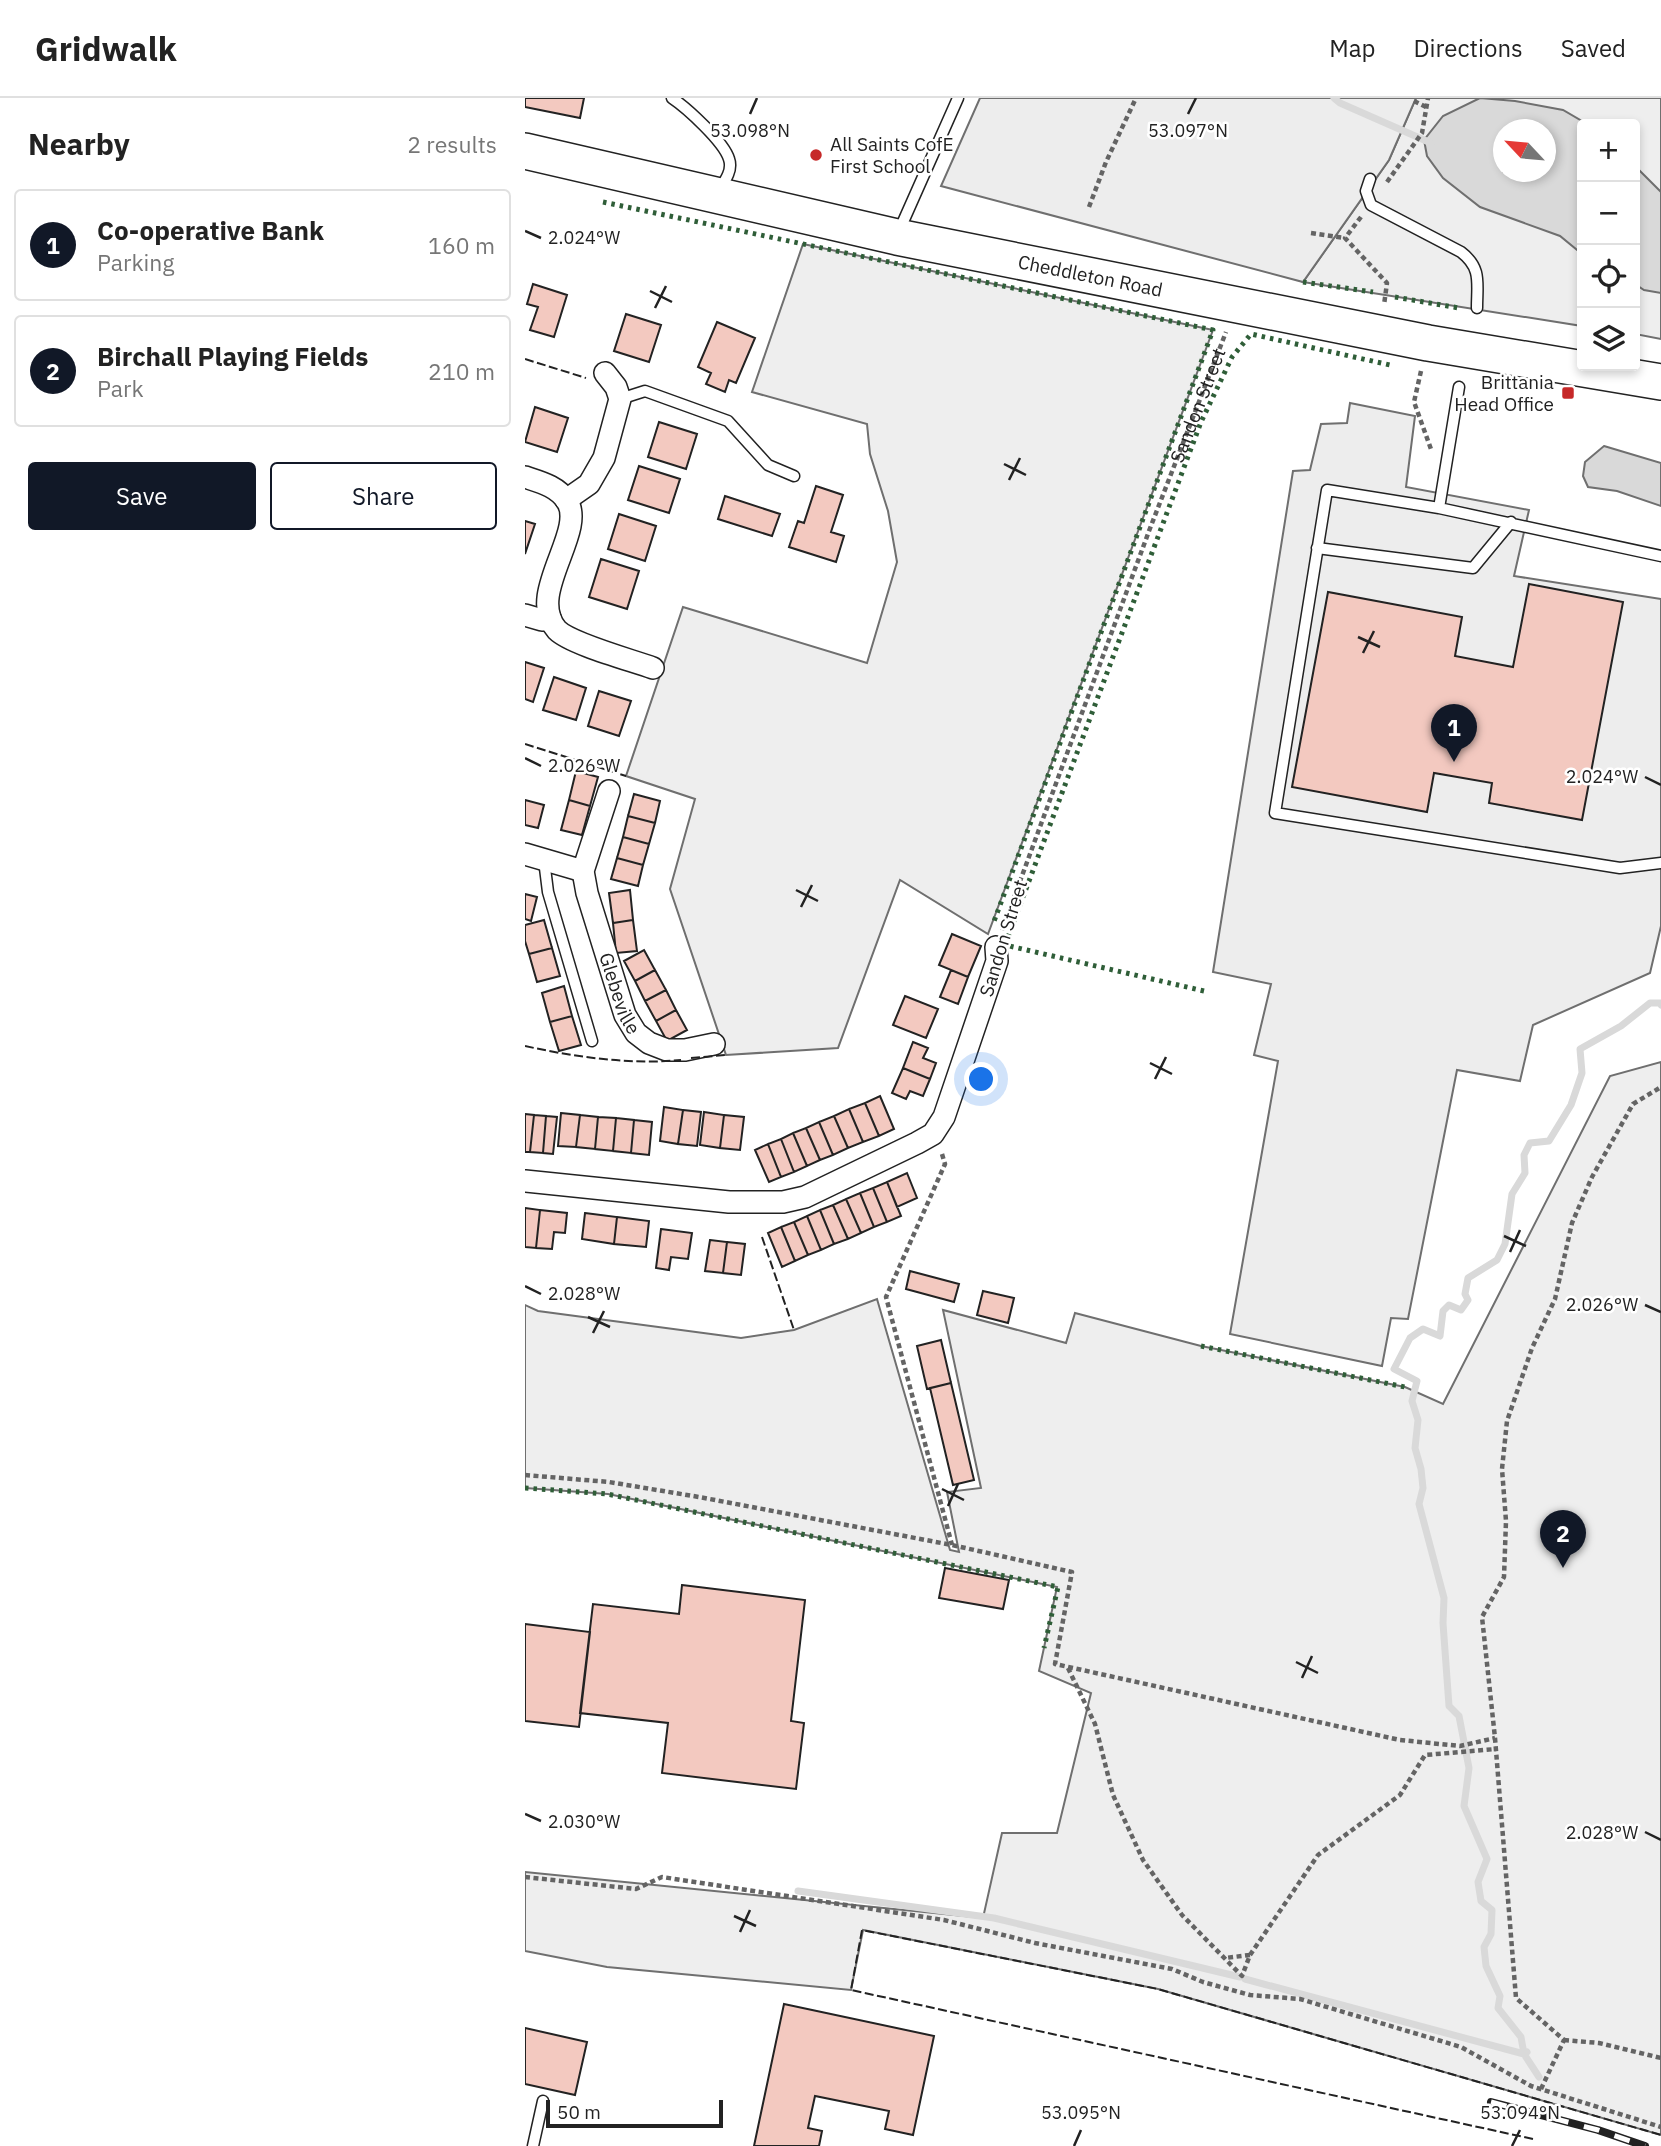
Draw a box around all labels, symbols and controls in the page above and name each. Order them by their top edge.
text: Gridwalk [35,27,177,70]
text: Map [1329,32,1375,64]
text: Directions [1413,32,1523,64]
text: Saved [1561,32,1626,64]
text: 53.098°N [710,119,790,142]
text: 53.097°N [1148,119,1228,142]
north arrow [1493,119,1556,182]
map controls [1577,119,1640,371]
button: + [1577,119,1640,182]
text: Nearby [28,124,130,163]
text: 2 results [407,129,497,159]
place label: All Saints CofE First School [830,132,954,178]
marker: All Saints CofE First School [808,147,824,163]
button: − [1577,182,1640,245]
text: Co-operative Bank [97,213,324,247]
text: 2.024°W [548,226,620,249]
text: 1 [46,230,60,260]
text: 160 m [428,230,495,260]
button: locate [1577,245,1640,308]
text: Parking [97,247,175,277]
street label: Cheddleton Road [1016,249,1165,302]
button: layers [1577,308,1640,371]
text: Birchall Playing Fields [97,339,368,373]
street label: Sandon Street [1165,344,1231,466]
text: 2 [46,356,60,386]
text: 210 m [428,356,495,386]
place label: Brittania Head Office [1454,370,1554,416]
text: Park [97,373,144,403]
marker: Brittania Head Office [1560,385,1576,401]
button: Save [28,462,256,530]
button: Share [270,462,497,530]
pin: 1 [1431,704,1477,762]
text: 2.026°W [548,754,620,777]
text: 2.024°W [1566,765,1638,788]
street label: Sandon Street [974,877,1032,999]
street label: Glebeville [594,950,646,1039]
your location [964,1062,998,1096]
text: 2.028°W [548,1282,620,1305]
text: 2.026°W [1566,1293,1638,1316]
pin: 2 [1540,1510,1586,1568]
text: 2.030°W [548,1810,620,1833]
text: 2.028°W [1566,1821,1638,1844]
scale bar [546,2097,723,2129]
text: 50 m [557,2100,601,2124]
text: 53.095°N [1041,2101,1121,2124]
text: 53.094°N [1480,2101,1560,2124]

